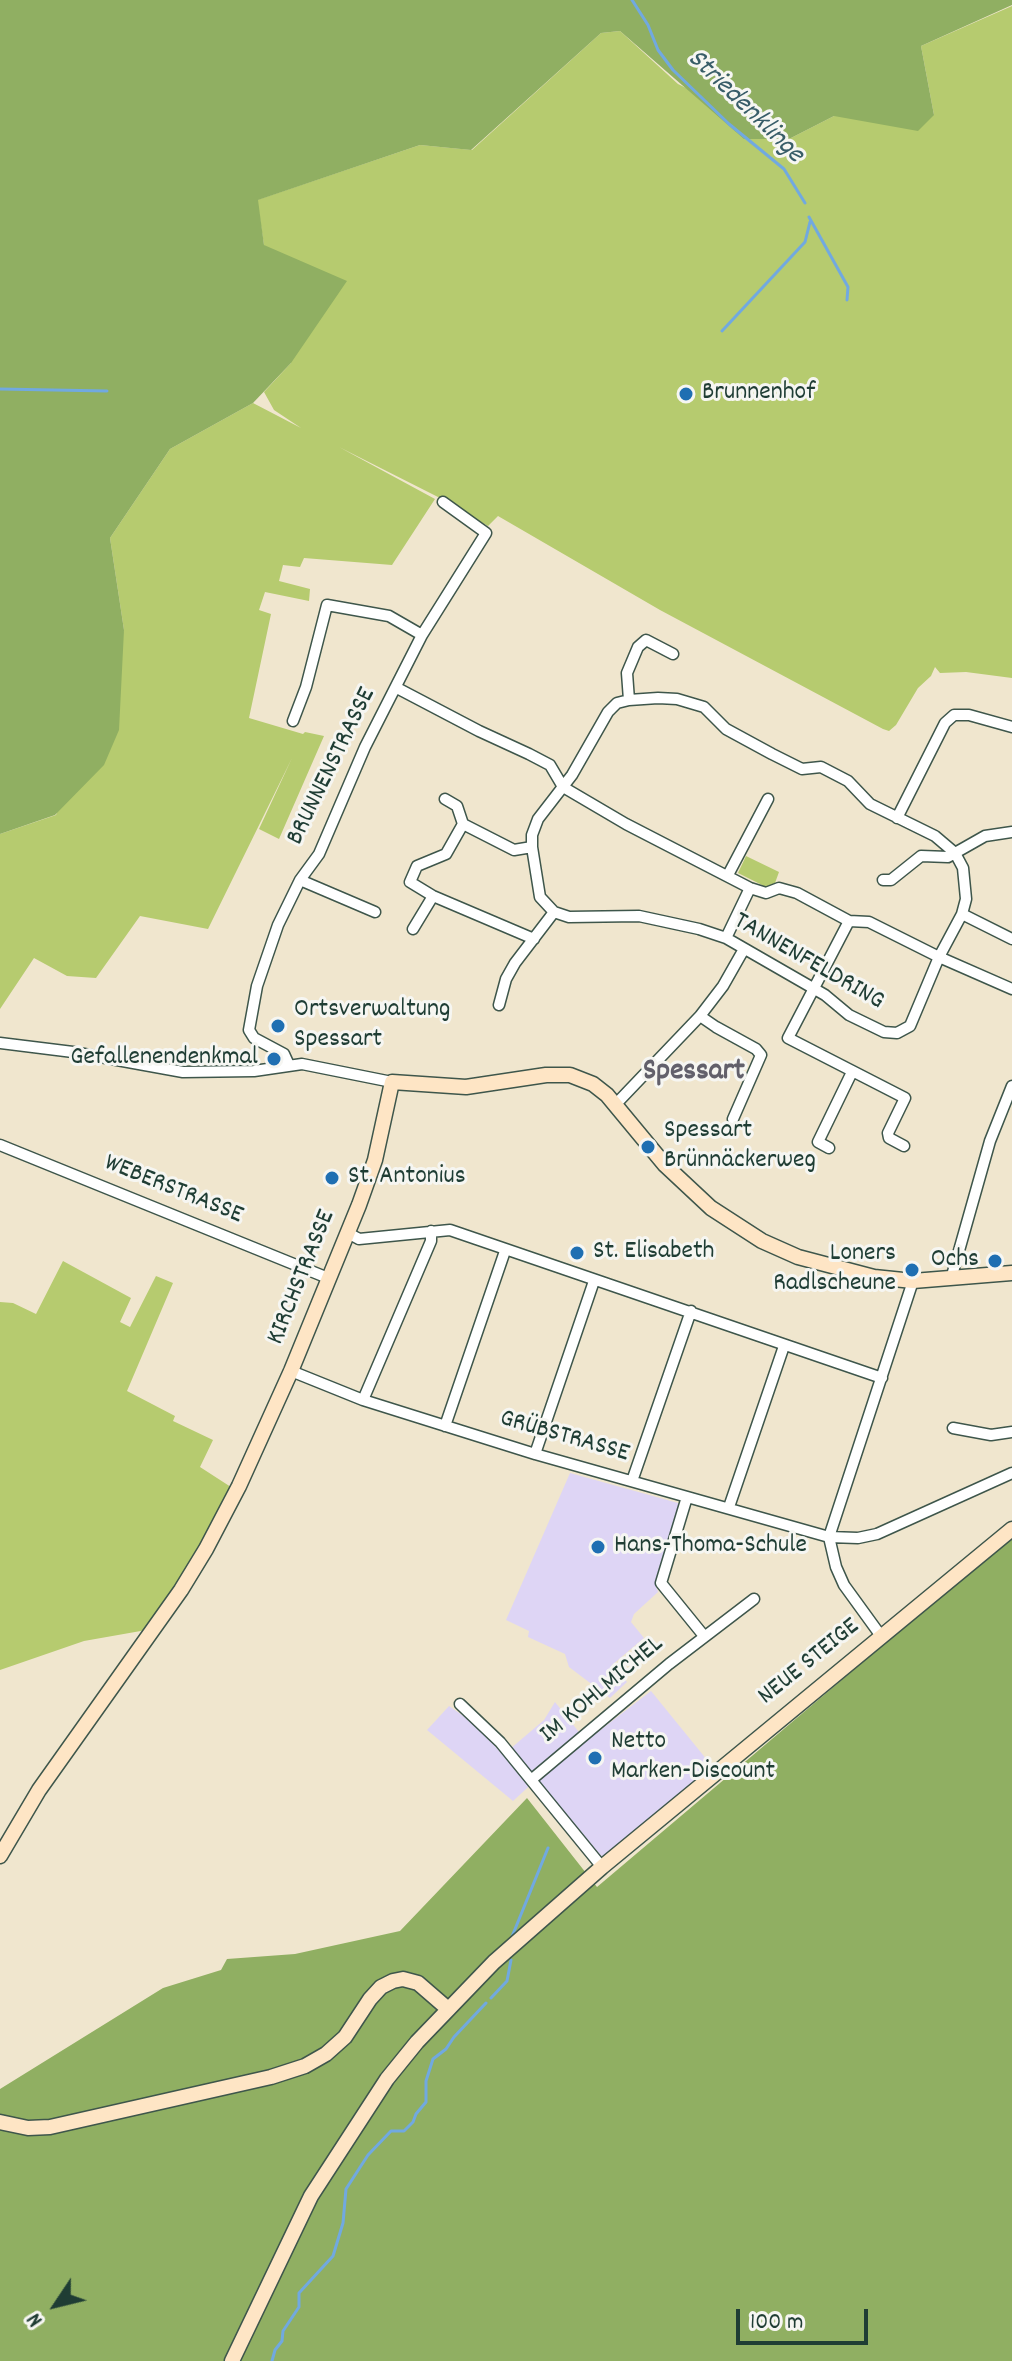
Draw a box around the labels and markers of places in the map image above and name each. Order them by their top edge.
place label: Brunnenhof [702,378,815,410]
marker: Brunnenhof [677,385,695,403]
place label: Ortsverwaltung Spessart [294,995,450,1056]
marker: Ortsverwaltung Spessart [269,1017,287,1035]
place label: Gefallenendenkmal [70,1043,258,1075]
marker: Gefallenendenkmal [265,1050,283,1068]
place label: Spessart Brünnäckerweg [664,1116,816,1178]
marker: Spessart Brünnäckerweg [639,1138,657,1156]
place label: St. Antonius [348,1162,466,1194]
marker: St. Antonius [323,1169,341,1187]
place label: St. Elisabeth [593,1237,714,1269]
place label: Loners Radlscheune [773,1239,896,1300]
marker: St. Elisabeth [568,1244,586,1262]
place label: Ochs [931,1245,979,1277]
marker: Ochs [986,1252,1004,1270]
marker: Loners Radlscheune [903,1261,921,1279]
place label: Hans-Thoma-Schule [614,1531,807,1563]
marker: Hans-Thoma-Schule [589,1538,607,1556]
place label: Netto Marken-Discount [611,1727,775,1788]
marker: Netto Marken-Discount [586,1749,604,1767]

